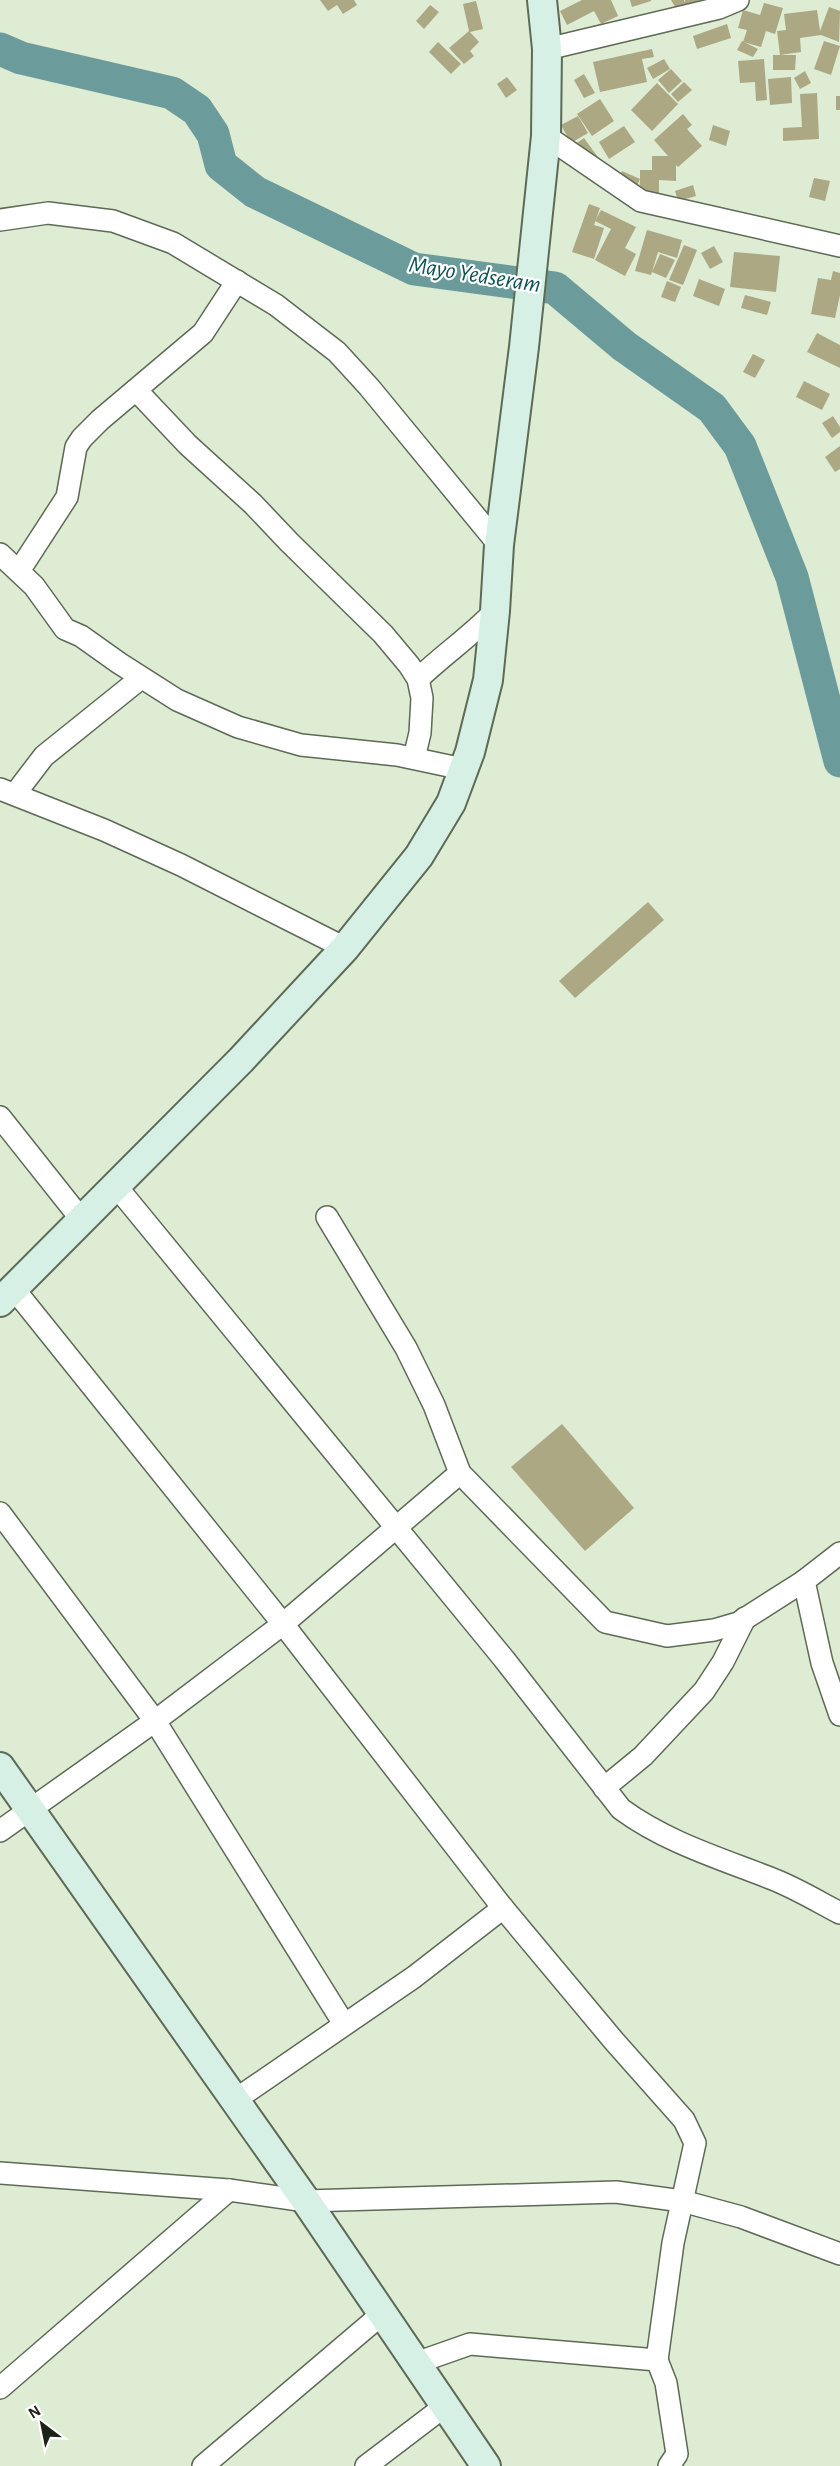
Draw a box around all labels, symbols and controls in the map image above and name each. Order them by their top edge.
water label: Mayo Yedseram [407,253,542,297]
north arrow [12,2394,72,2454]
text: N [26,2402,44,2422]

